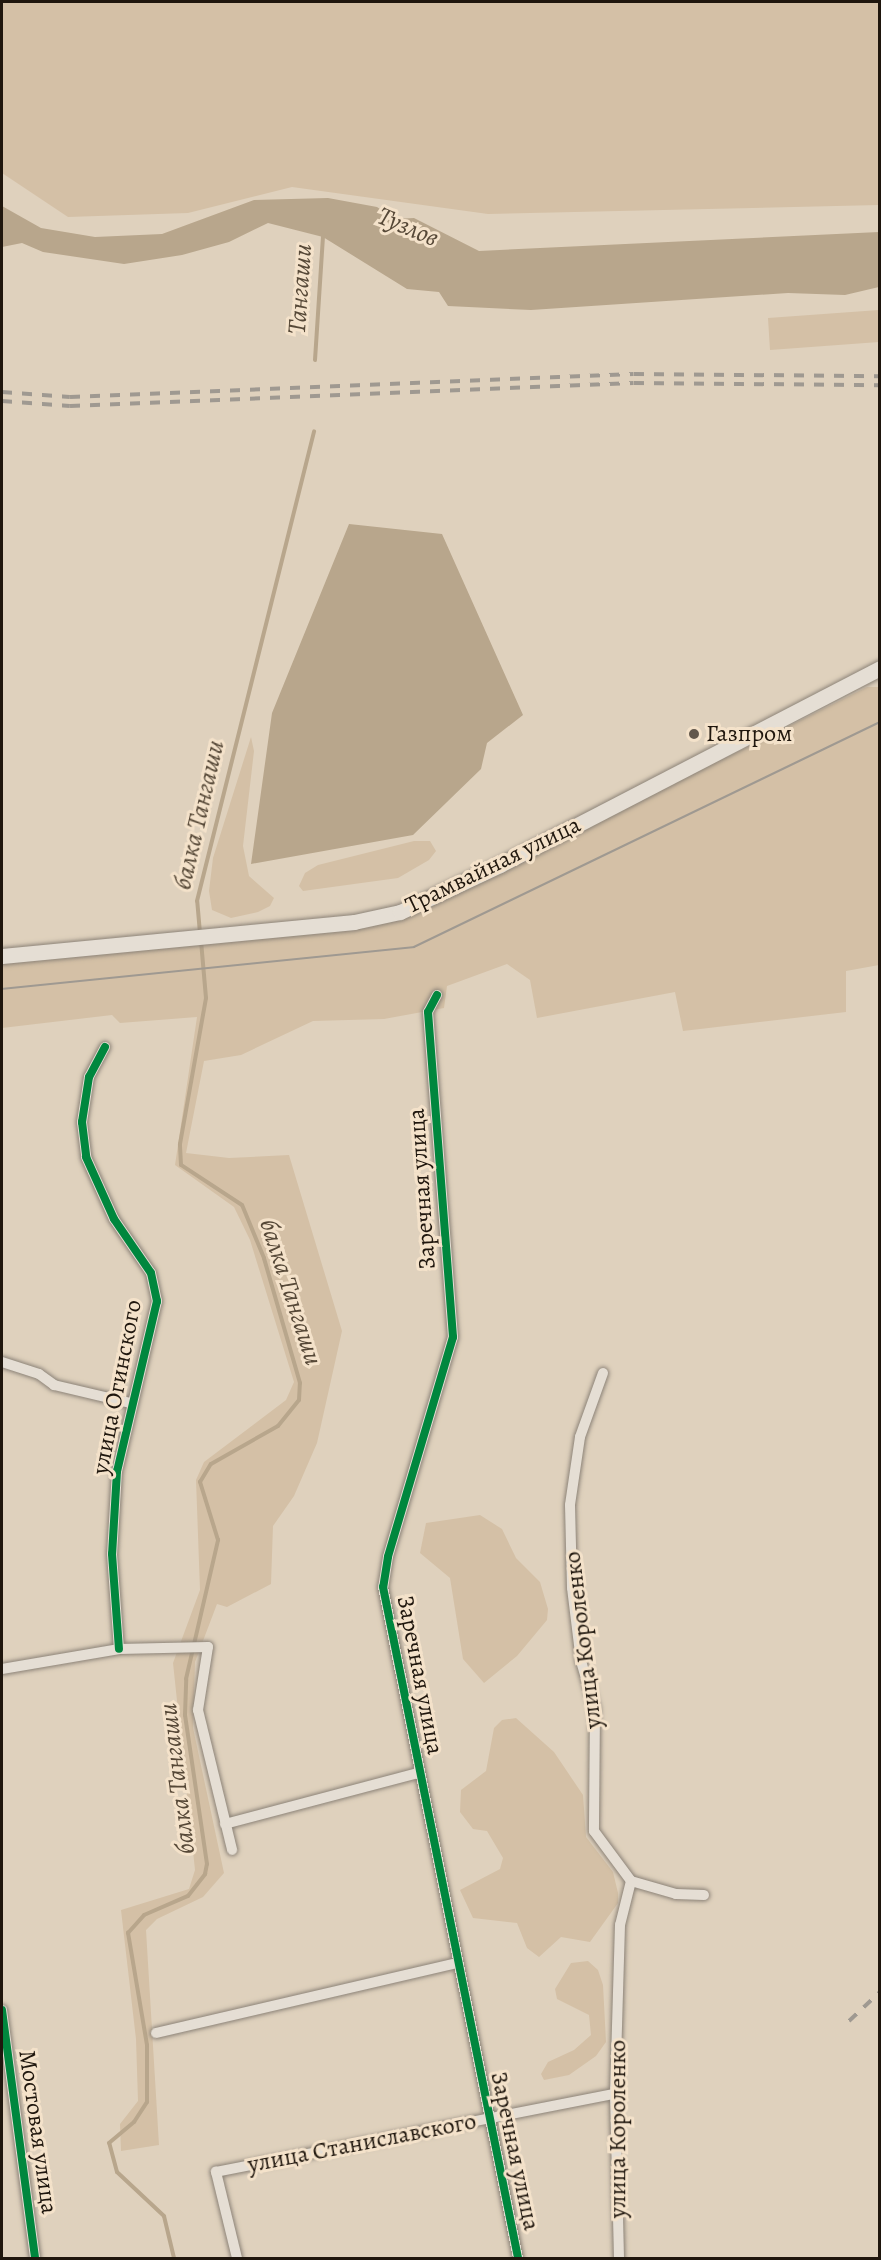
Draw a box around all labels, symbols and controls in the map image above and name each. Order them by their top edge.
water label: Тузлов [373,200,443,254]
water label: Тангаши [281,243,319,335]
place label: Газпром [706,720,792,748]
marker: Газпром [687,727,701,741]
water label: балка Тангаши [167,737,231,893]
street label: Трамвайная улица [401,810,585,920]
street label: Заречная улица [402,1107,442,1271]
water label: балка Тангаши [253,1215,329,1369]
street label: улица Огинского [86,1297,148,1477]
street label: улица Короленко [558,1550,608,1730]
street label: Заречная улица [390,1593,450,1757]
water label: балка Тангаши [152,1701,202,1857]
street label: улица Короленко [604,2040,632,2218]
street label: Мостовая улица [12,2048,64,2216]
street label: Заречная улица [484,2069,546,2233]
street label: улица Станиславского [245,2107,479,2179]

